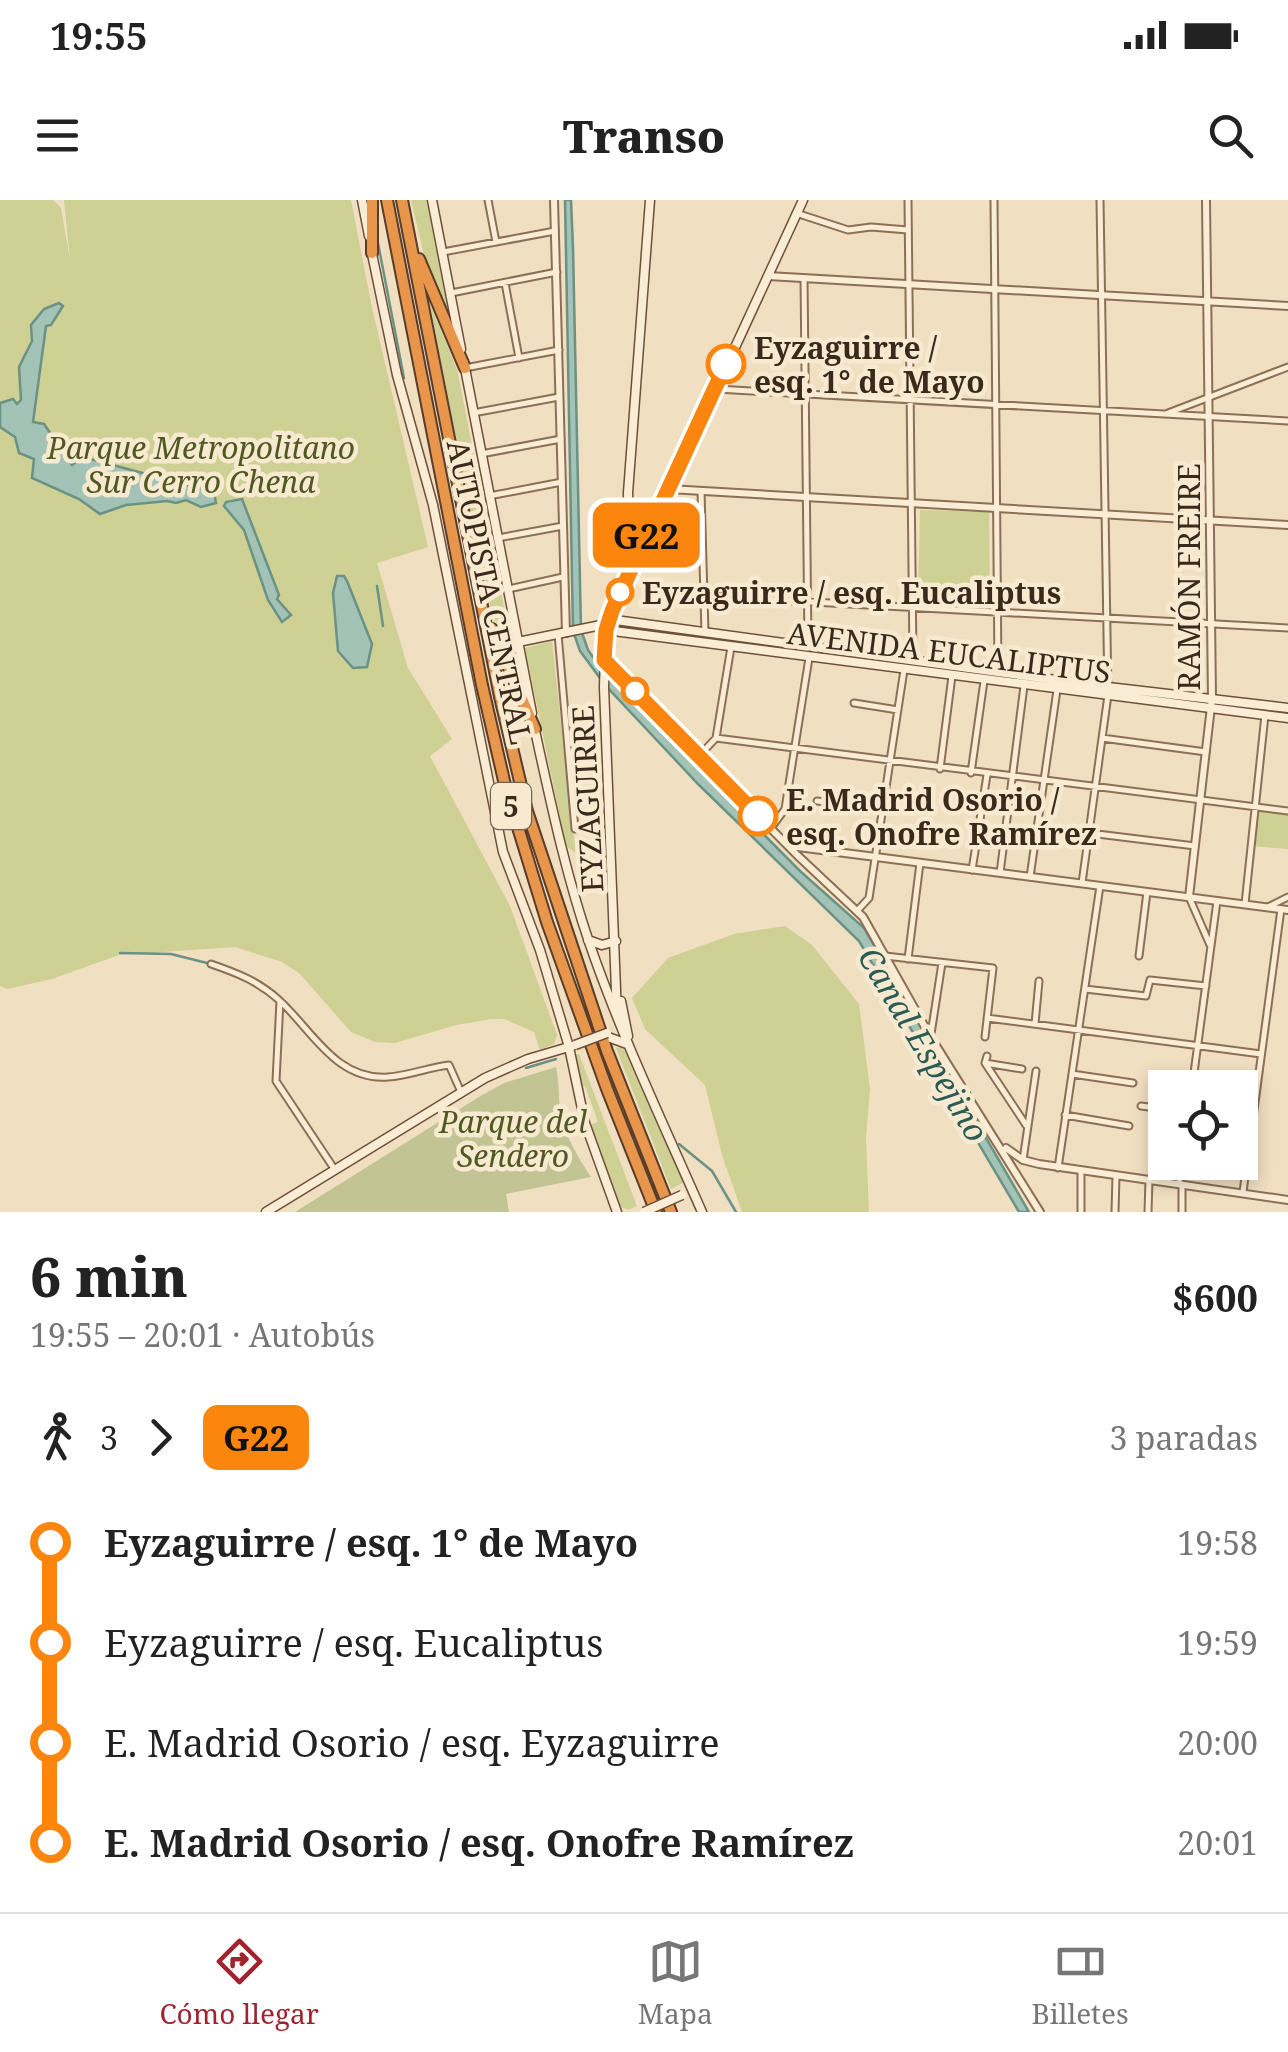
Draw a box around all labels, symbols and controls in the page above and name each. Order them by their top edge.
text: 19:55 [50,9,147,61]
text: Transo [563,105,725,166]
icon: menu [30,108,85,163]
icon: search [1203,108,1258,163]
place label: Eyzaguirre / esq. 1° de Mayo [754,327,985,402]
marker: Eyzaguirre / esq. 1° de Mayo [707,345,745,383]
park label: Parque Metropolitano Sur Cerro Chena [46,427,355,502]
street label: AUTOPISTA CENTRAL [438,436,542,748]
street label: RAMÓN FREIRE [1168,463,1209,691]
line badge: G22 [588,502,704,568]
text: G22 [613,512,679,559]
place label: Eyzaguirre / esq. Eucaliptus [642,572,1061,613]
marker: Eyzaguirre / esq. Eucaliptus [607,579,633,605]
street label: AVENIDA EUCALIPTUS [785,612,1113,692]
unlabelled marker [622,678,648,704]
street label: EYZAGUIRRE [562,704,612,894]
place label: E. Madrid Osorio / esq. Onofre Ramírez [786,779,1097,854]
road number: 5 [491,783,531,829]
marker: E. Madrid Osorio / esq. Onofre Ramírez [739,797,777,835]
water label: Canal Espejino [849,939,999,1149]
map controls [1148,1070,1258,1180]
button: locate [1148,1070,1258,1180]
park label: Parque del Sendero [438,1101,587,1176]
text: 6 min [30,1238,188,1313]
text: $600 [1172,1271,1258,1323]
text: 19:55 – 20:01 · Autobús [30,1313,375,1356]
icon: walk [30,1410,85,1465]
icon: forward [133,1410,188,1465]
text: G22 [223,1414,289,1461]
text: 3 [100,1416,118,1459]
text: 3 paradas [1110,1416,1258,1459]
text: Eyzaguirre / esq. 1° de Mayo [104,1516,638,1568]
text: 19:58 [1177,1521,1258,1564]
text: Eyzaguirre / esq. Eucaliptus [104,1616,604,1668]
text: 19:59 [1177,1621,1258,1664]
text: E. Madrid Osorio / esq. Eyzaguirre [104,1716,720,1768]
text: 20:00 [1177,1721,1258,1764]
text: E. Madrid Osorio / esq. Onofre Ramírez [104,1816,854,1868]
text: 20:01 [1177,1821,1258,1864]
tab: Cómo llegar [159,1934,319,2032]
tab: Mapa [638,1934,713,2032]
tab: Billetes [1032,1934,1129,2032]

